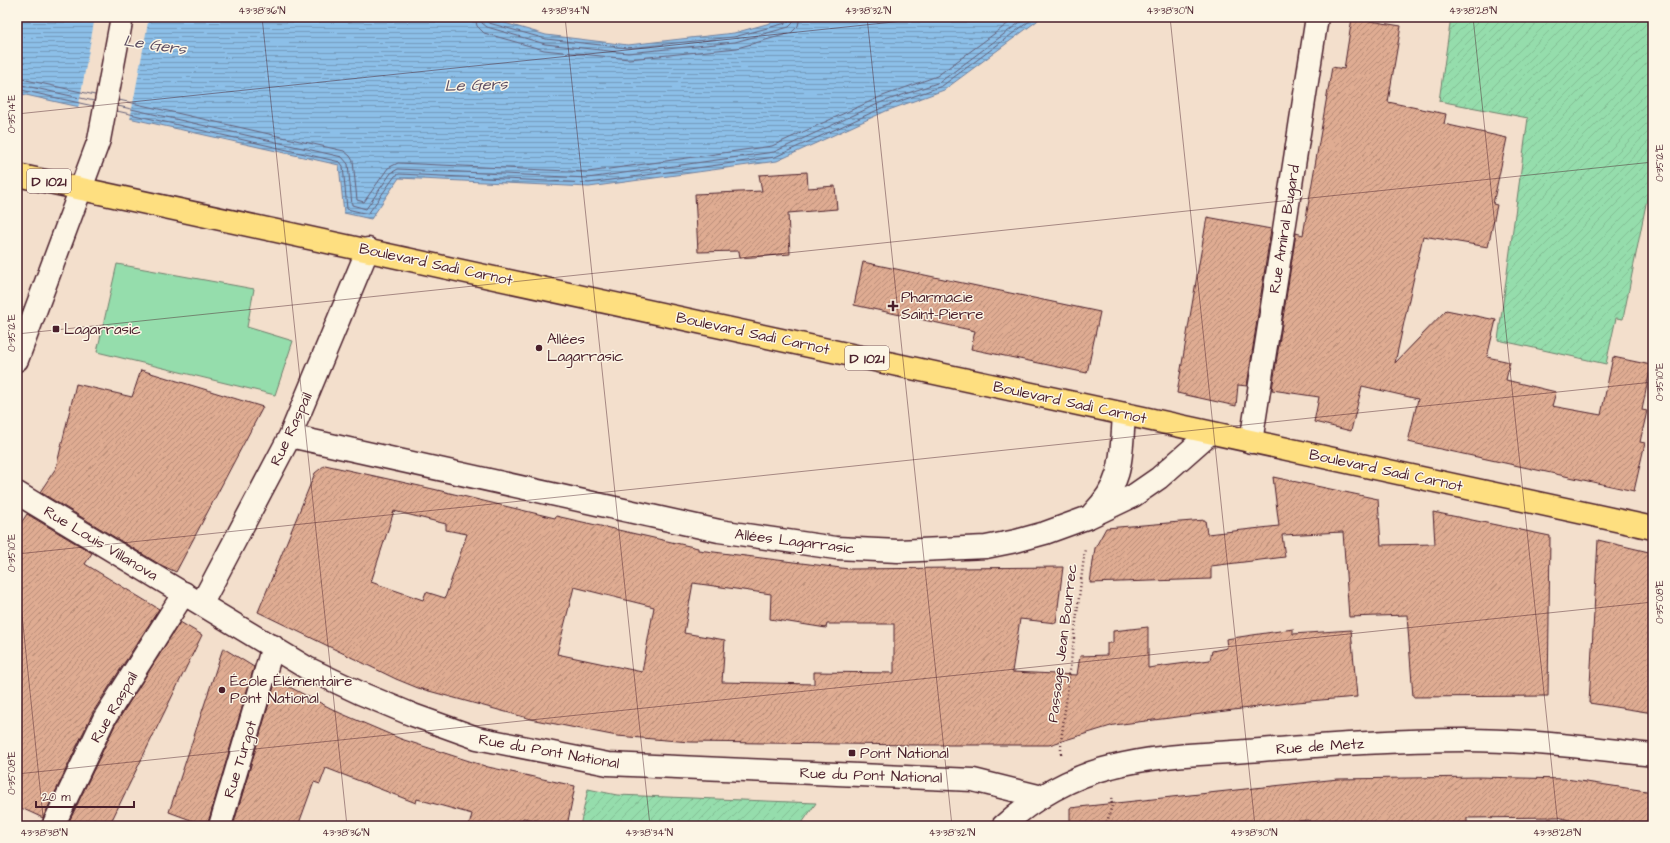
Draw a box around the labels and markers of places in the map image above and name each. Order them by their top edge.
place label: Pharmacie Saint-Pierre [901,287,983,325]
marker: Pharmacie Saint-Pierre [888,301,898,311]
place label: Lagarrasic [64,319,141,341]
marker: Lagarrasic [51,324,61,334]
place label: Allées Lagarrasic [547,329,624,368]
marker: Allées Lagarrasic [534,343,544,353]
place label: École Élémentaire Pont National [230,671,352,709]
marker: École Élémentaire Pont National [217,685,227,695]
place label: Pont National [860,743,949,764]
marker: Pont National [847,748,857,758]

